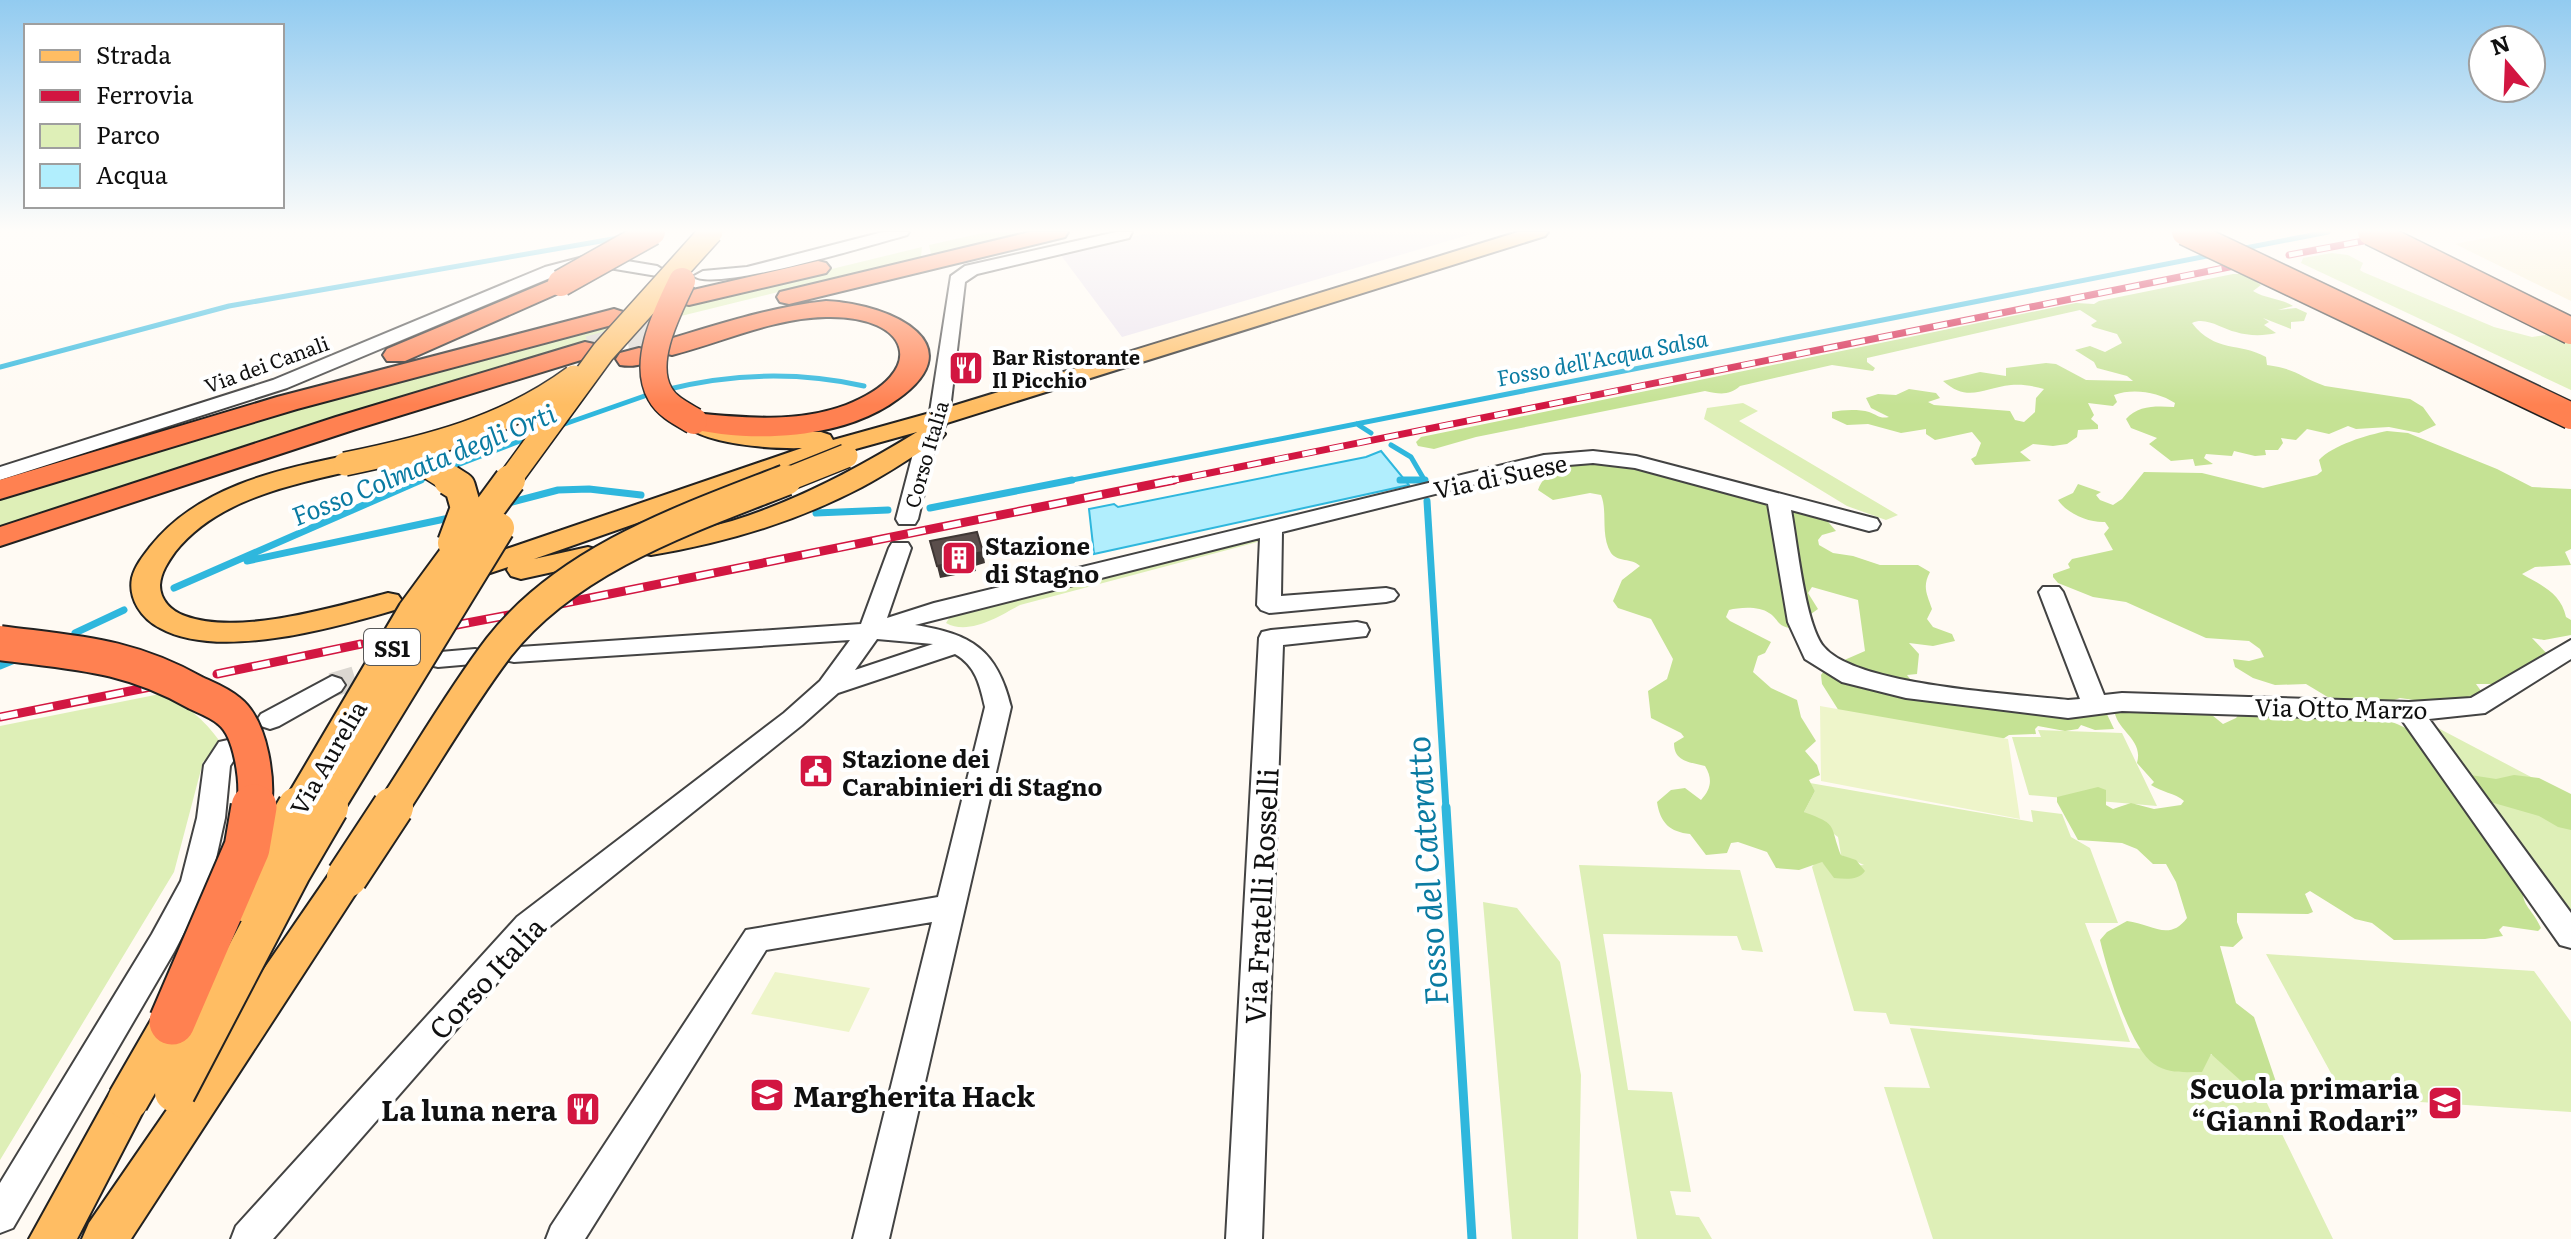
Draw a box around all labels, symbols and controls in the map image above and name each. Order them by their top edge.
legend [24,24,284,208]
north arrow [2467,24,2547,104]
text: N [2486,25,2514,62]
text: Strada [96,36,171,71]
text: Ferrovia [96,76,193,111]
text: Parco [96,116,160,151]
text: Acqua [96,156,168,191]
water label: Fosso dell'Acqua Salsa [1494,320,1711,394]
street label: Via dei Canali [199,326,333,399]
place label: Bar Ristorante Il Picchio [992,341,1140,394]
restaurant icon: Bar Ristorante Il Picchio [947,349,985,387]
water label: Fosso Colmata degli Orti [285,392,561,534]
street label: Corso Italia [895,397,955,511]
street label: Via di Suese [1430,444,1570,506]
place label: Stazione di Stagno [985,527,1099,590]
building icon: Stazione di Stagno [940,539,978,577]
road number: SS1 [364,629,420,665]
street label: Via Otto Marzo [2254,688,2428,726]
street label: Via Aurelia [280,693,374,821]
water label: Fosso del Cateratto [1392,735,1458,1007]
place label: Stazione dei Carabinieri di Stagno [842,740,1102,803]
public building icon: Stazione dei Carabinieri di Stagno [797,752,835,790]
street label: Via Fratelli Rosselli [1232,767,1288,1025]
street label: Corso Italia [418,906,554,1048]
place label: Scuola primaria “Gianni Rodari” [2190,1066,2420,1140]
place label: Margherita Hack [793,1074,1035,1116]
school or university icon: Margherita Hack [748,1076,786,1114]
school or university icon: Scuola primaria “Gianni Rodari” [2426,1084,2464,1122]
place label: La luna nera [381,1088,558,1130]
restaurant icon: La luna nera [564,1090,602,1128]

